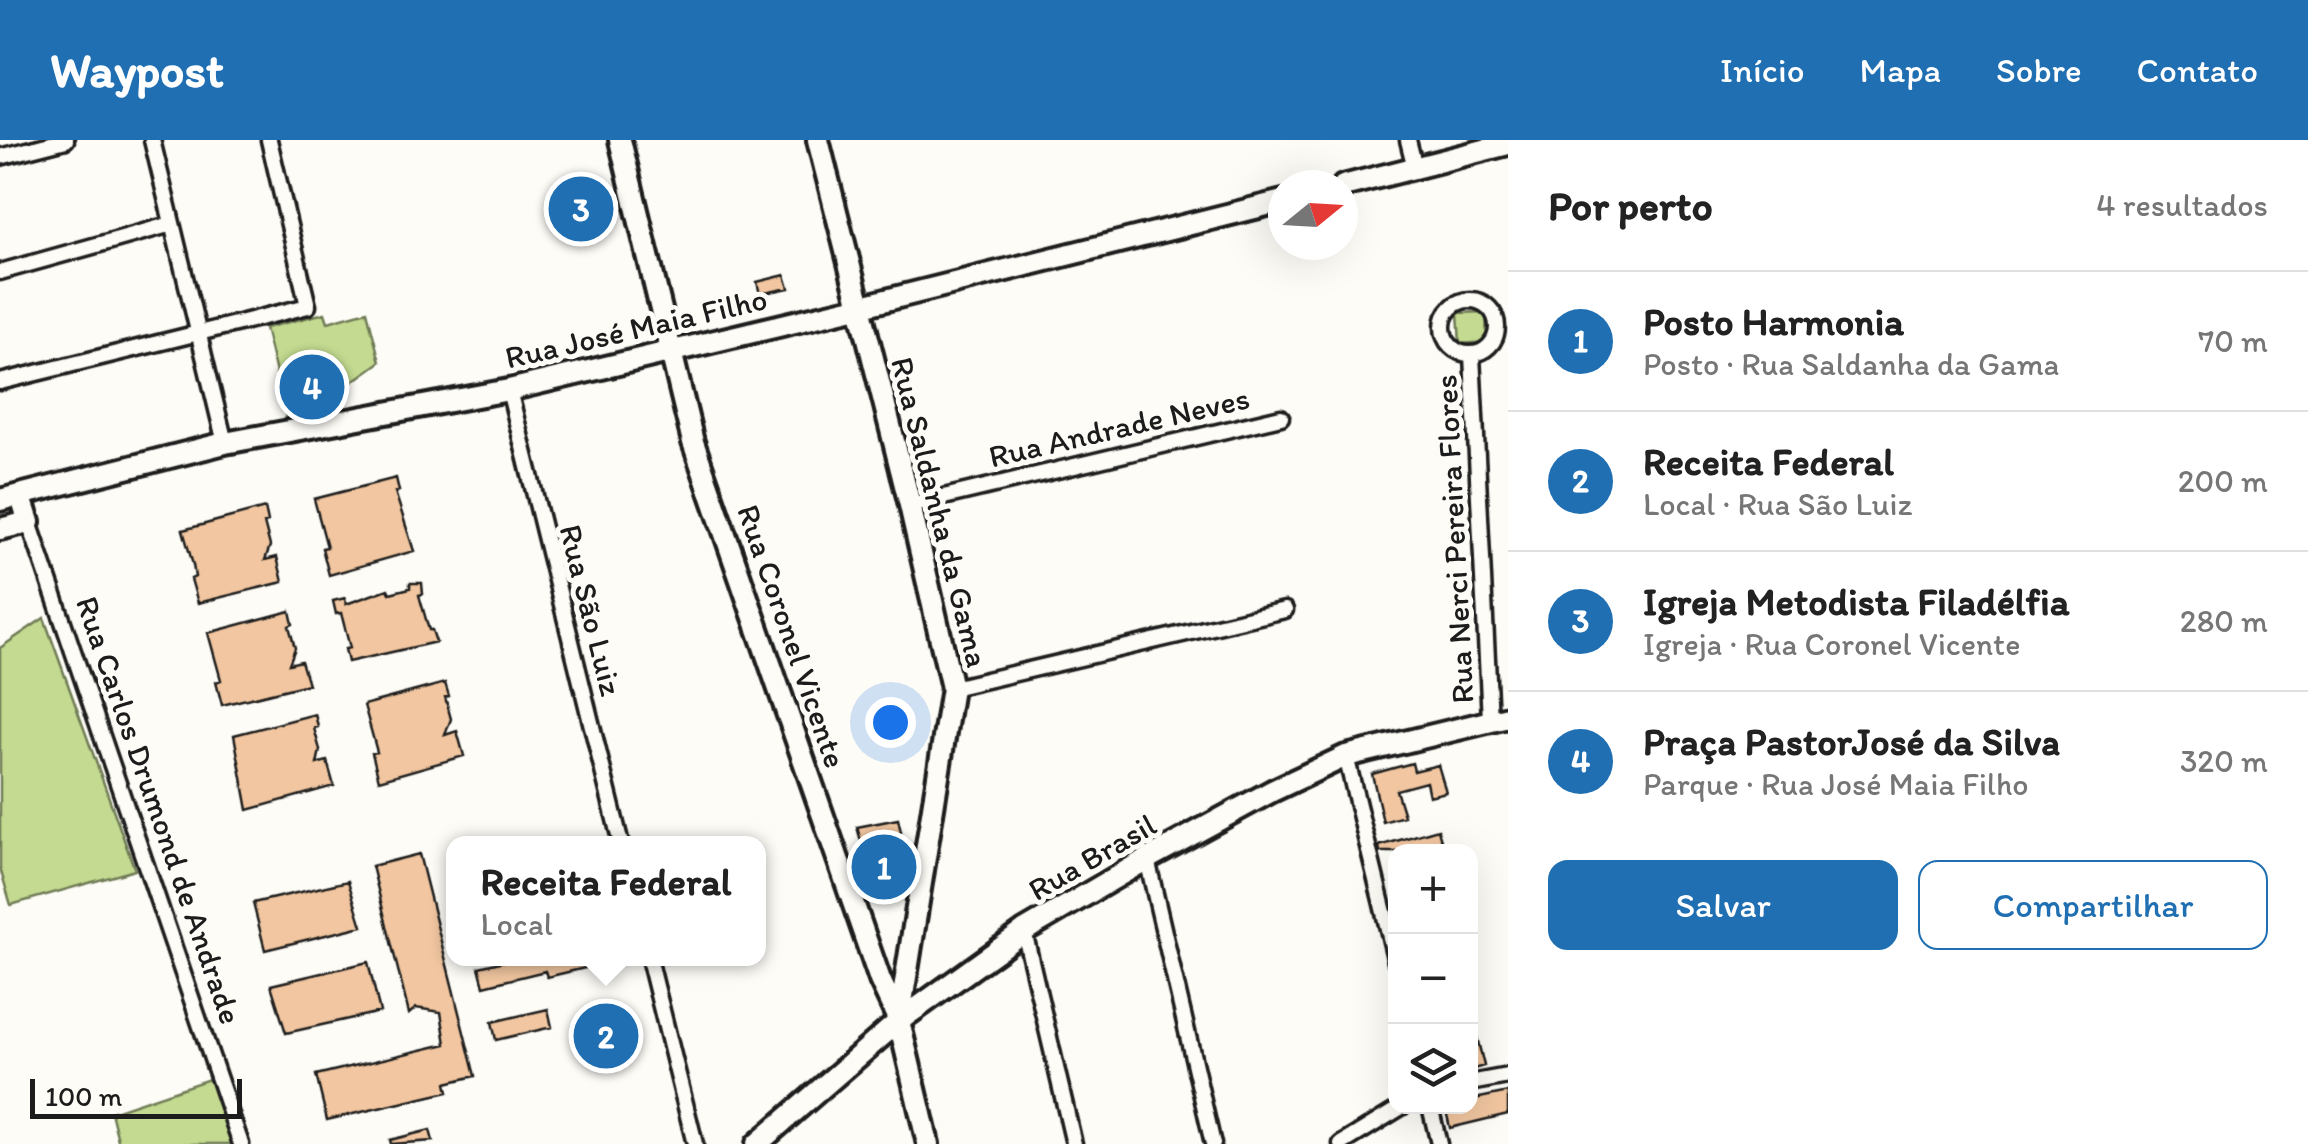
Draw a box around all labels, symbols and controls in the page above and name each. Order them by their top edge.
text: Waypost [50,41,224,99]
text: Início [1720,49,1804,91]
text: Mapa [1859,49,1941,91]
text: Sobre [1996,49,2082,91]
text: Contato [2137,49,2258,91]
north arrow [1268,170,1358,260]
pin: 3 [548,172,614,246]
text: Por perto [1548,180,1713,231]
text: 4 resultados [2096,186,2268,224]
street label: Rua José Maia Filho [501,279,771,377]
text: Posto Harmonia [1643,299,1904,345]
text: 1 [1573,322,1588,360]
text: 70 m [2198,322,2268,360]
text: Posto · Rua Saldanha da Gama [1643,345,2059,383]
pin: 4 [280,350,344,424]
street label: Rua Saldanha da Gama [883,353,997,671]
street label: Rua Nerci Pereira Flores [1426,373,1482,705]
street label: Rua Andrade Neves [985,379,1253,475]
text: Receita Federal [1643,439,1894,485]
text: 2 [1572,462,1589,500]
text: 200 m [2178,462,2268,500]
text: Local · Rua São Luiz [1643,485,1912,523]
street label: Rua Coronel Vicente [729,499,855,773]
street label: Rua São Luiz [551,521,631,700]
text: Igreja Metodista Filadélfia [1643,579,2069,625]
street label: Rua Carlos Drumond de Andrade [68,591,250,1029]
text: 3 [1572,602,1589,640]
text: 280 m [2180,602,2268,640]
text: Igreja · Rua Coronel Vicente [1643,625,2020,663]
your location [865,697,916,748]
text: Praça PastorJosé da Silva [1643,719,2060,765]
text: 4 [1571,742,1590,780]
text: 320 m [2180,742,2268,780]
text: Parque · Rua José Maia Filho [1643,765,2029,803]
street label: Rua Brasil [1021,805,1163,909]
pin: 1 [852,830,916,904]
popup [446,836,766,966]
map controls [1388,844,1478,1114]
button: + [1388,844,1478,934]
text: Receita Federal [480,859,732,905]
button: Salvar [1548,860,1898,950]
button: Compartilhar [1918,860,2268,950]
text: Local [480,905,553,943]
button: − [1388,934,1478,1024]
pin: 2 [574,998,638,1074]
button: layers [1388,1024,1478,1114]
scale bar [30,1074,242,1118]
text: 100 m [45,1079,122,1113]

